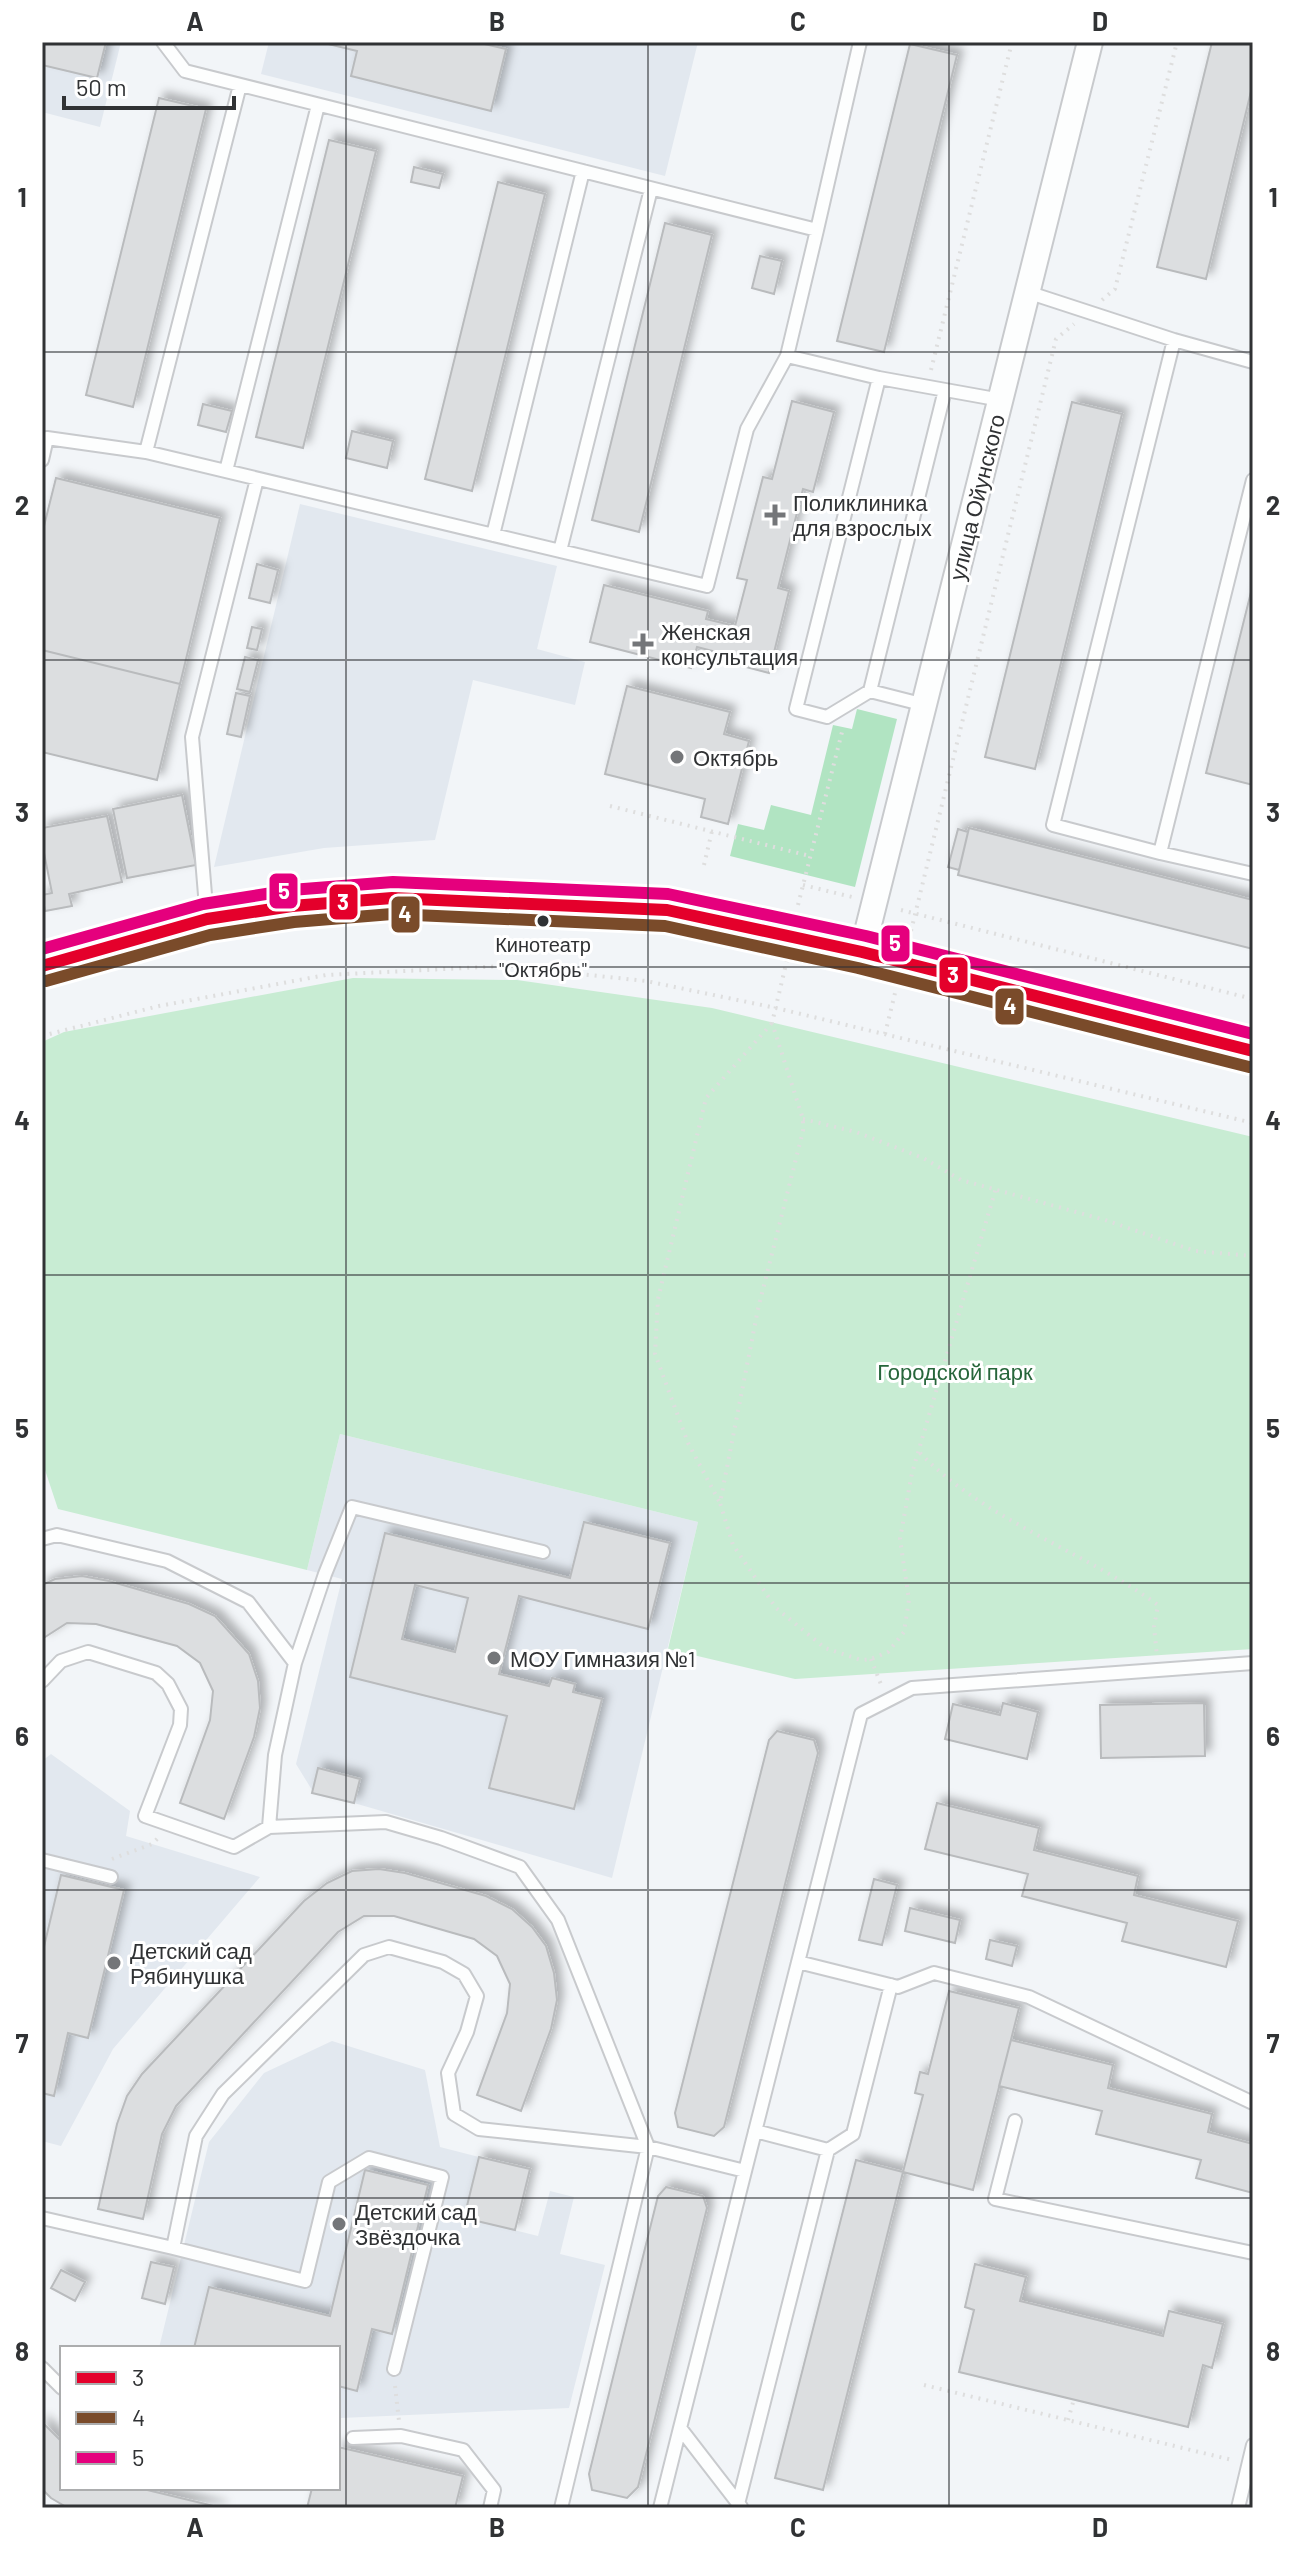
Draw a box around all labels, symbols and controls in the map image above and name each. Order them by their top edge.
text: A [186,5,204,36]
text: B [489,5,505,36]
text: C [790,5,806,36]
text: D [1092,5,1108,36]
scale bar [64,60,234,110]
text: 50 m [76,72,127,101]
text: 1 [17,181,27,212]
text: 1 [1268,181,1278,212]
street label: улица Ойунского [943,411,1010,583]
text: 2 [15,489,29,520]
place label: Поликлиника для взрослых [793,489,932,541]
text: 2 [1266,489,1280,520]
marker: Поликлиника для взрослых [764,504,786,526]
place label: Женская консультация [661,618,798,670]
marker: Женская консультация [632,633,654,655]
place label: Октябрь [693,744,778,771]
marker: Октябрь [668,748,686,766]
text: 3 [15,796,29,827]
text: 3 [1266,796,1280,827]
line badge: 5 [268,872,299,910]
text: 5 [278,877,290,903]
line badge: 3 [328,883,359,921]
text: 3 [337,888,349,914]
line badge: 4 [390,895,421,934]
text: 4 [398,900,412,926]
marker: Кинотеатр "Октябрь" [535,913,551,929]
line badge: 5 [880,924,911,963]
text: 5 [889,929,901,955]
place label: Кинотеатр "Октябрь" [495,932,591,981]
line badge: 3 [938,956,969,994]
text: 3 [947,961,959,987]
line badge: 4 [994,987,1025,1026]
text: 4 [1003,992,1017,1018]
text: 4 [14,1104,30,1135]
text: 4 [1265,1104,1281,1135]
park label: Городской парк [877,1358,1033,1385]
text: 5 [15,1412,29,1443]
text: 5 [1266,1412,1280,1443]
place label: МОУ Гимназия №1 [510,1645,696,1671]
marker: МОУ Гимназия №1 [485,1649,503,1667]
text: 6 [15,1720,29,1751]
text: 6 [1266,1720,1280,1751]
place label: Детский сад Рябинушка [130,1937,252,1989]
marker: Детский сад Рябинушка [105,1954,123,1972]
text: 7 [16,2027,29,2058]
text: 7 [1267,2027,1280,2058]
place label: Детский сад Звёздочка [355,2198,477,2250]
marker: Детский сад Звёздочка [330,2215,348,2233]
text: 8 [15,2335,29,2366]
text: 8 [1266,2335,1280,2366]
legend [60,2346,340,2490]
text: 3 [132,2362,144,2391]
text: 4 [132,2402,145,2431]
text: 5 [132,2442,144,2471]
text: A [186,2511,204,2542]
text: B [489,2511,505,2542]
text: C [790,2511,806,2542]
text: D [1092,2511,1108,2542]

